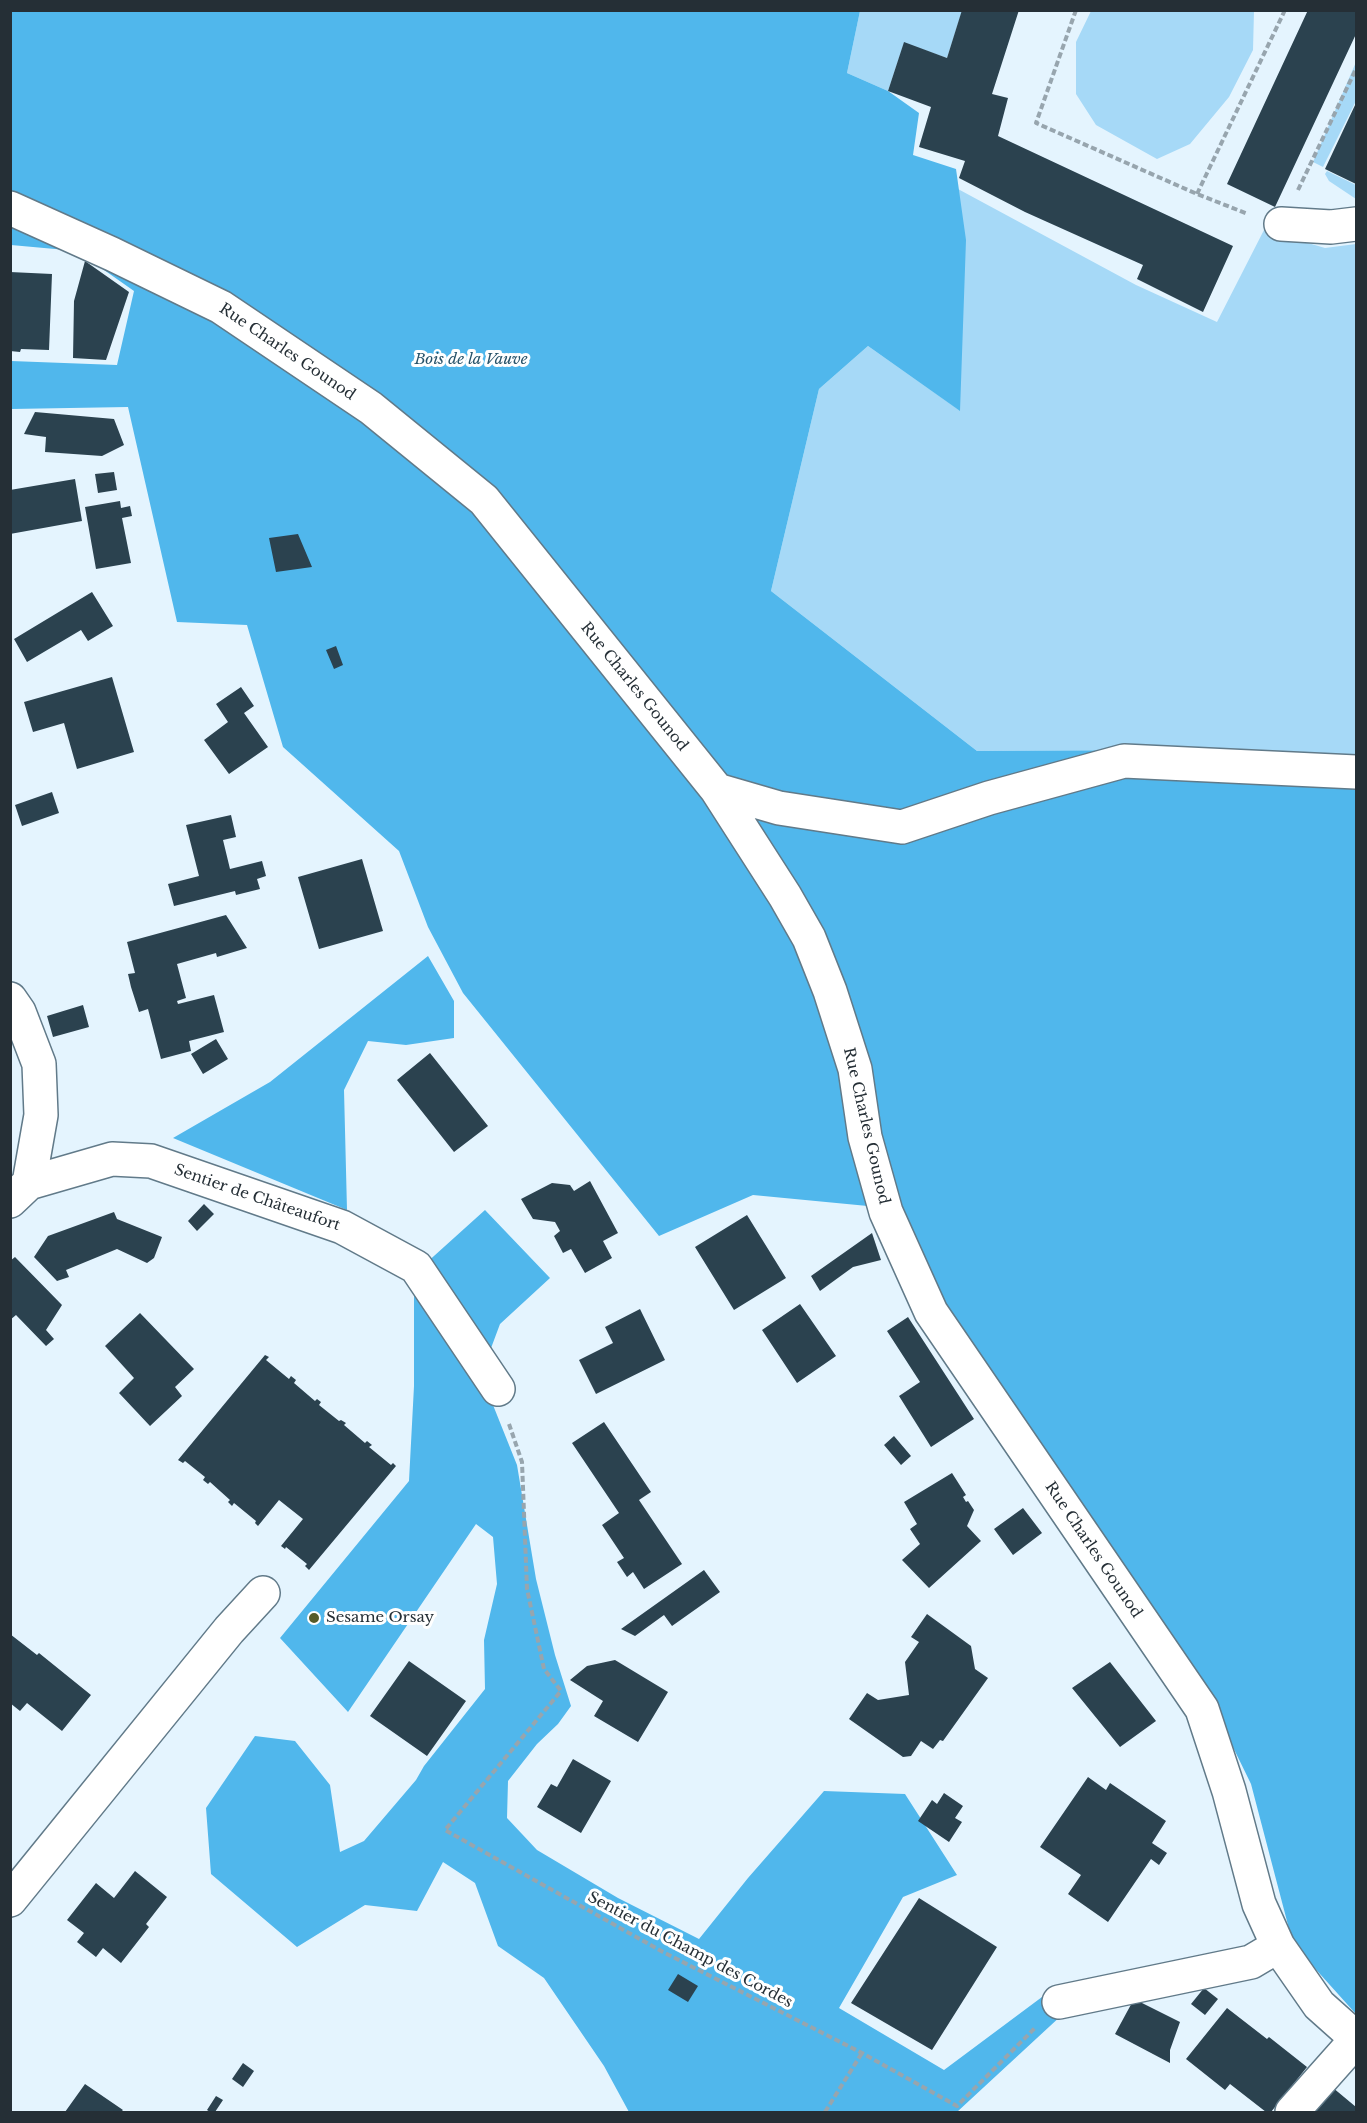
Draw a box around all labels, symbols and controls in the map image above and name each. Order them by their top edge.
street label: Rue Charles Gounod [215,300,359,404]
park label: Bois de la Vauve [414,351,528,369]
street label: Rue Charles Gounod [577,619,691,755]
street label: Rue Charles Gounod [839,1046,893,1206]
street label: Sentier de Châteaufort [172,1161,342,1235]
street label: Rue Charles Gounod [1041,1478,1145,1622]
place label: Sesame Orsay [326,1609,434,1627]
marker: Sesame Orsay [307,1611,321,1625]
street label: Sentier du Champ des Cordes [585,1888,795,2012]

